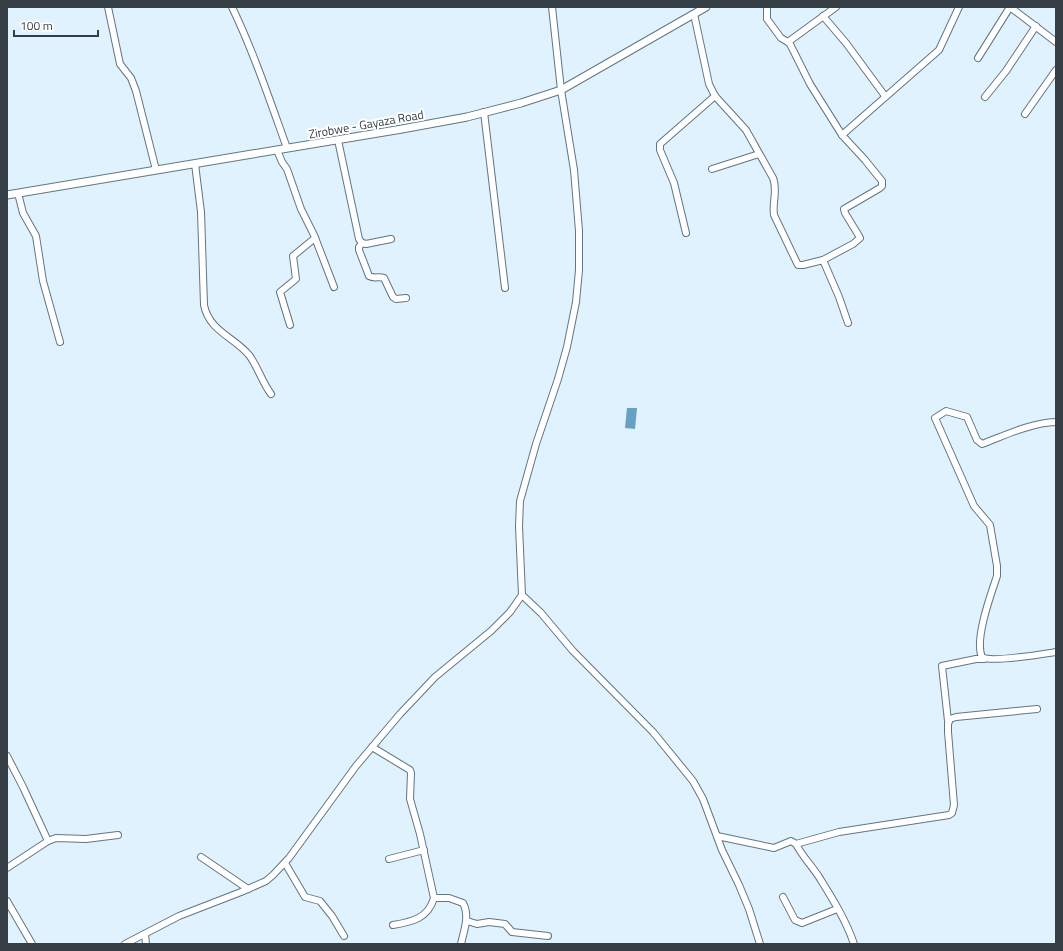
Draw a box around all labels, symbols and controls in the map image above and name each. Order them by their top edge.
scale bar [14,12,98,38]
text: 100 m [20,16,53,35]
street label: Zirobwe - Gayaza Road [307,105,425,143]

